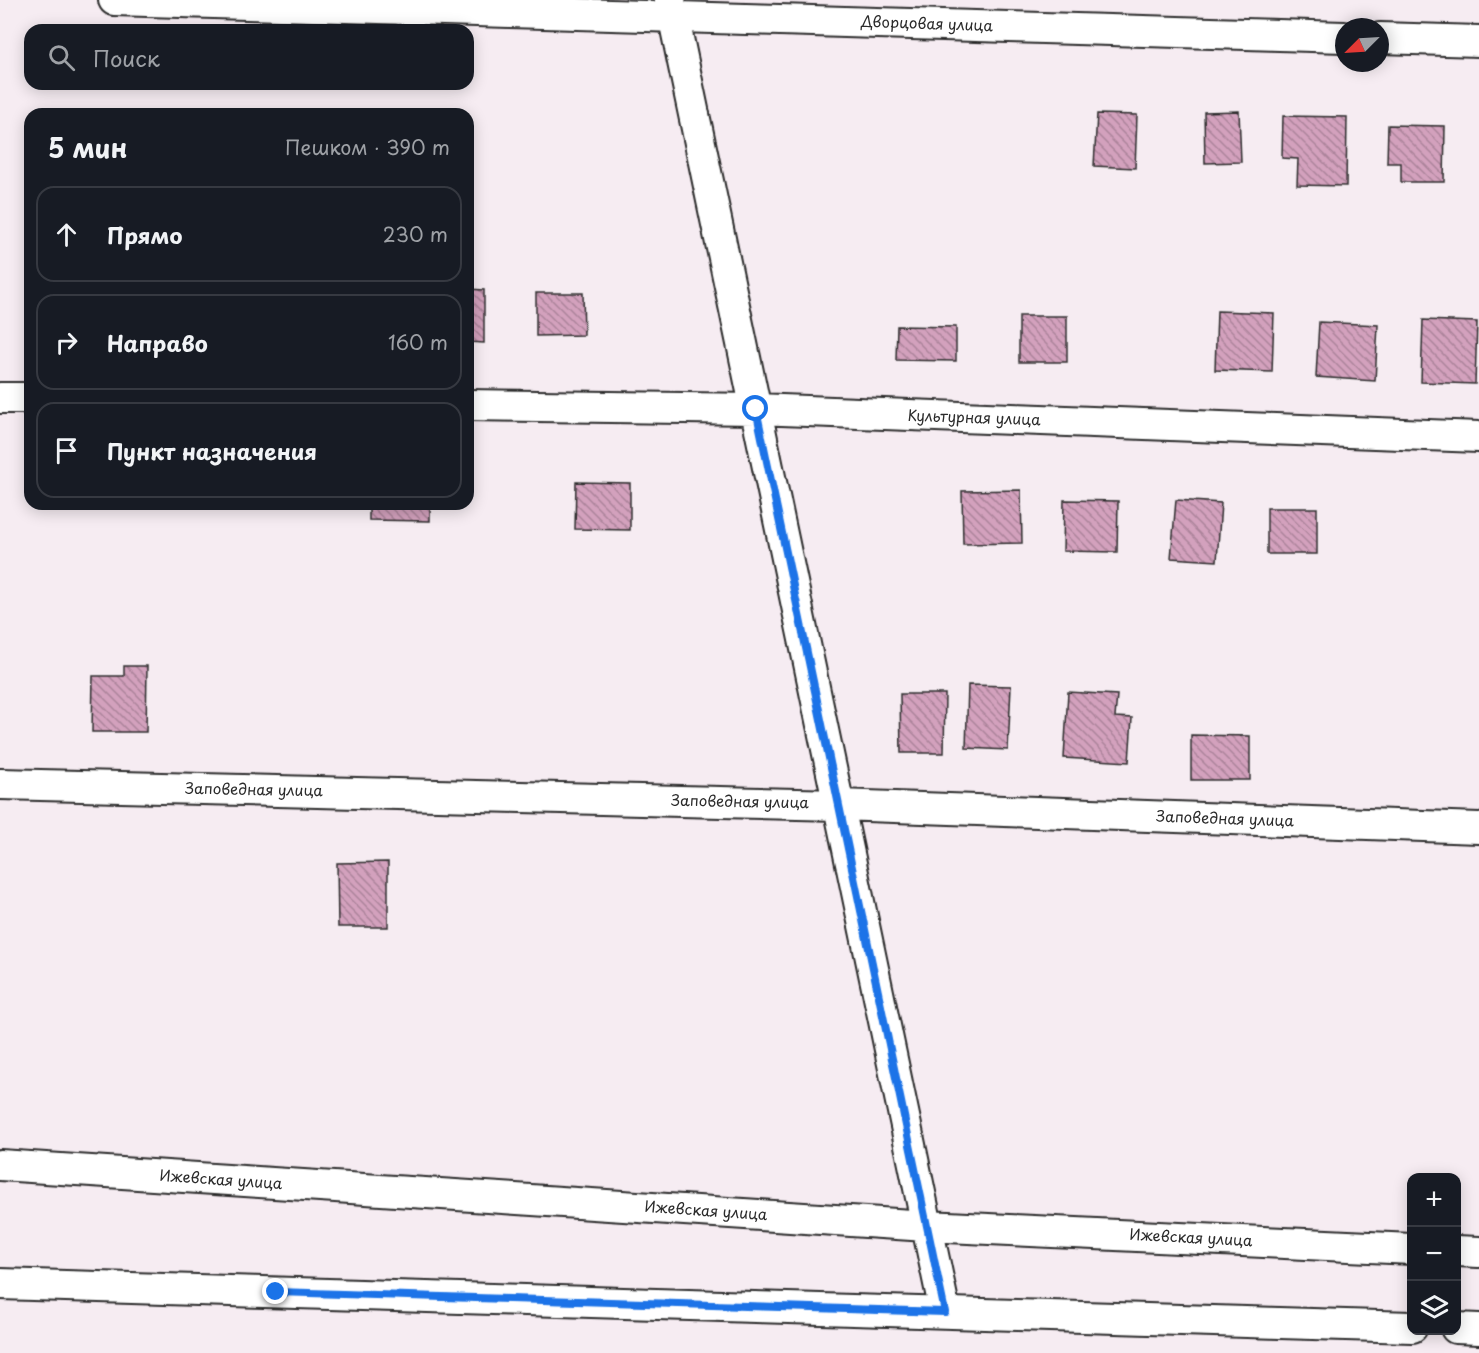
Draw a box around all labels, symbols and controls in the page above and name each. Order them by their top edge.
street label: Дворцовая улица [860,9,994,36]
north arrow [1335,18,1389,72]
search box [24,24,474,90]
icon: search [45,41,78,74]
text: Поиск [93,41,160,74]
text: 5 мин [48,128,127,167]
text: Пешком · 390 m [285,132,450,162]
icon: ahead [50,218,83,251]
text: Прямо [107,218,182,251]
text: 230 m [383,219,448,249]
icon: right [50,326,83,359]
text: Направо [107,326,208,359]
text: 160 m [388,327,448,357]
route start [742,395,768,421]
street label: Культурная улица [907,403,1041,430]
icon: arrive [50,434,83,467]
text: Пункт назначения [107,434,317,467]
street label: Заповедная улица [185,776,324,801]
street label: Заповедная улица [671,788,810,813]
street label: Заповедная улица [1156,804,1295,831]
street label: Ижевская улица [159,1163,284,1194]
map controls [1407,1173,1461,1335]
button: + [1407,1173,1461,1227]
street label: Ижевская улица [644,1194,769,1225]
street label: Ижевская улица [1129,1222,1254,1251]
button: − [1407,1227,1461,1281]
route end [262,1278,288,1304]
button: layers [1407,1281,1461,1335]

